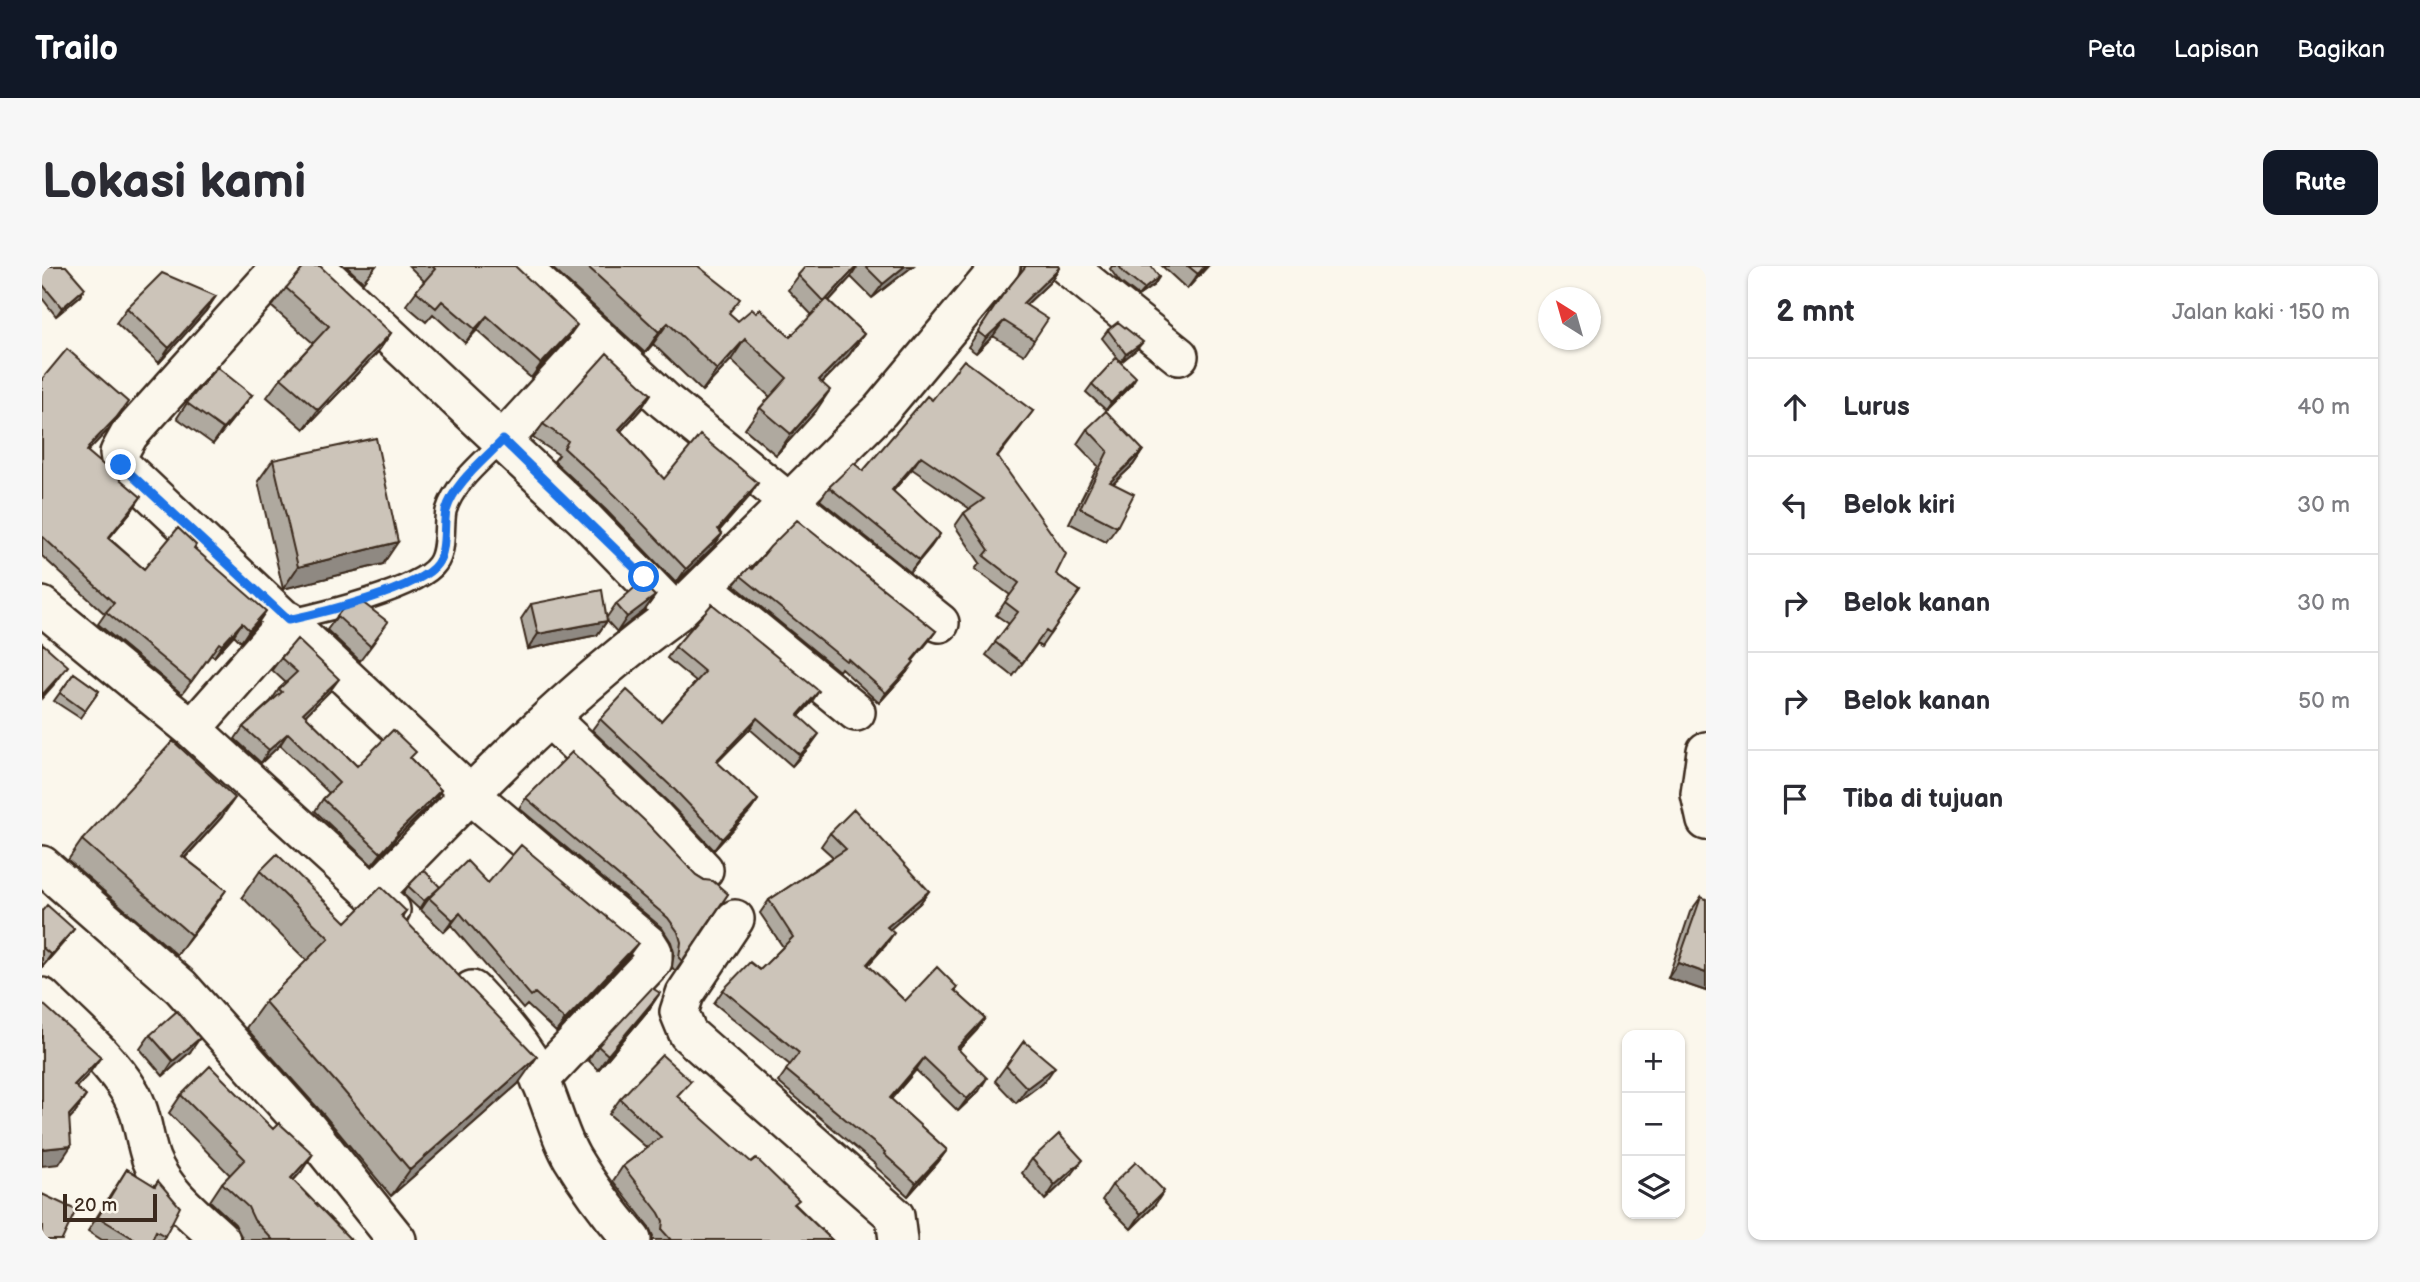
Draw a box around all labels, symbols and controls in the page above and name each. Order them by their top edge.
text: Trailo [35,29,118,69]
text: Peta [2087,35,2136,64]
text: Lapisan [2174,35,2259,64]
text: Bagikan [2297,35,2385,64]
button: Rute [2263,150,2378,215]
text: Lokasi kami [42,153,306,212]
north arrow [1538,287,1601,350]
text: 2 mnt [1776,294,1854,330]
text: Jalan kaki · 150 m [2172,298,2350,326]
icon: ahead [1776,388,1814,426]
text: Lurus [1843,392,1910,423]
text: 40 m [2297,393,2350,421]
route end [105,449,136,480]
icon: left [1776,486,1814,524]
text: Belok kiri [1843,490,1955,521]
text: 30 m [2297,491,2350,519]
route start [628,561,659,592]
icon: right [1776,584,1814,622]
text: Belok kanan [1843,588,1990,619]
text: 30 m [2297,589,2350,617]
icon: right [1776,682,1814,720]
text: Belok kanan [1843,686,1990,717]
text: 50 m [2298,687,2350,715]
icon: arrive [1776,780,1814,818]
text: Tiba di tujuan [1843,784,2003,815]
map controls [1622,1030,1685,1219]
button: + [1622,1030,1685,1093]
button: − [1622,1093,1685,1156]
button: layers [1622,1156,1685,1219]
scale bar [63,1191,158,1223]
text: 20 m [74,1194,117,1217]

